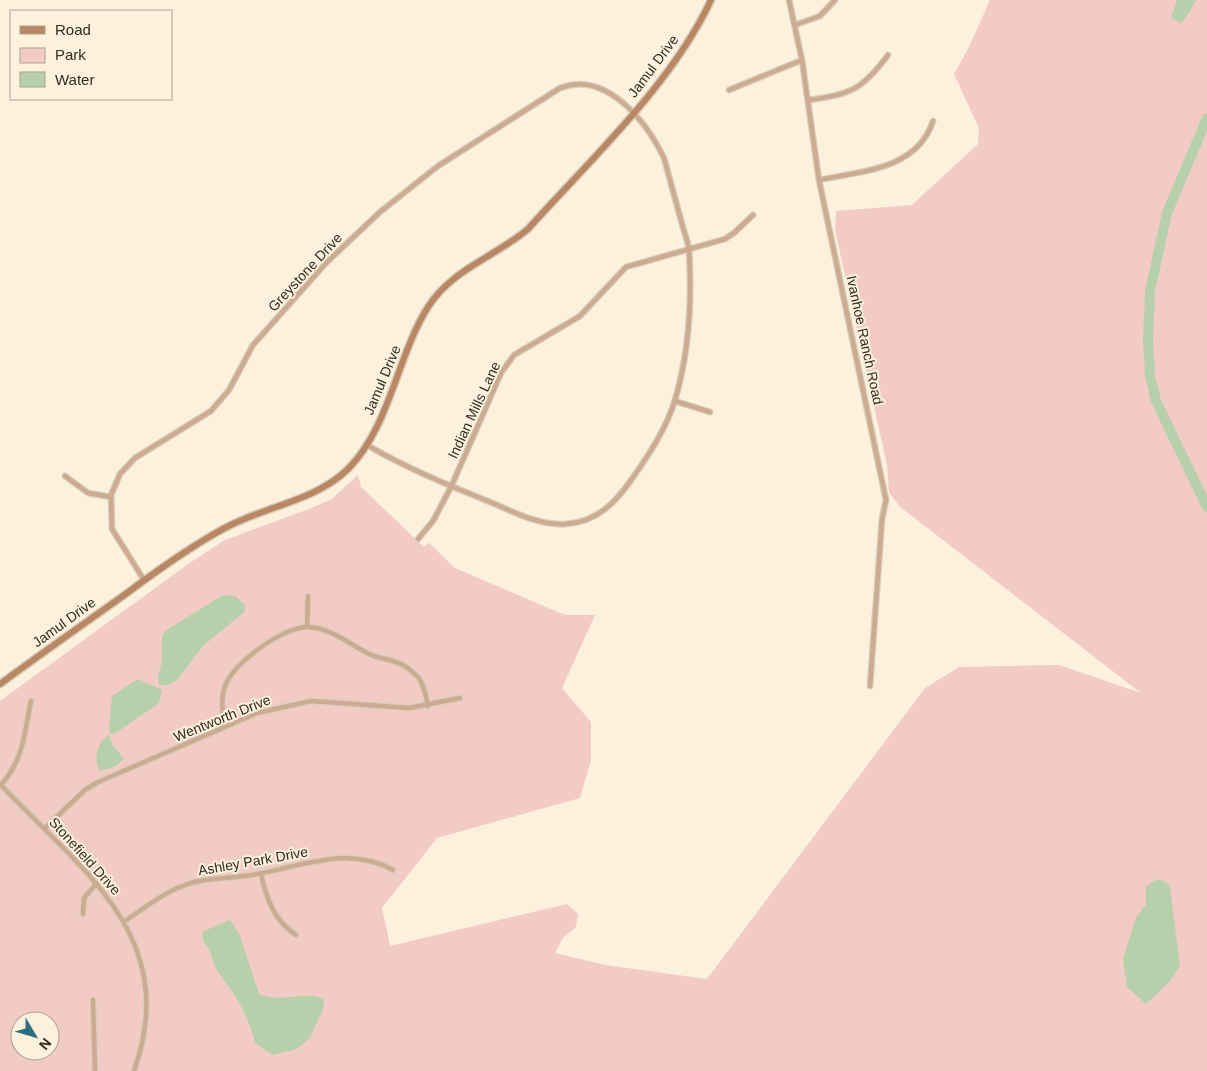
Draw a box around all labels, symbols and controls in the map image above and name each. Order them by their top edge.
legend [10,10,172,100]
text: Road [55,21,91,38]
street label: Jamul Drive [624,32,682,100]
text: Park [55,46,86,63]
text: Water [55,71,94,88]
street label: Greystone Drive [265,229,345,314]
street label: Ivanhoe Ranch Road [843,274,887,406]
street label: Jamul Drive [360,343,404,417]
street label: Indian Mills Lane [445,359,504,461]
street label: Jamul Drive [29,594,99,650]
street label: Wentworth Drive [171,691,273,745]
street label: Stonefield Drive [46,814,124,898]
street label: Ashley Park Drive [197,843,309,879]
north arrow [10,1011,60,1061]
text: N [36,1035,55,1053]

